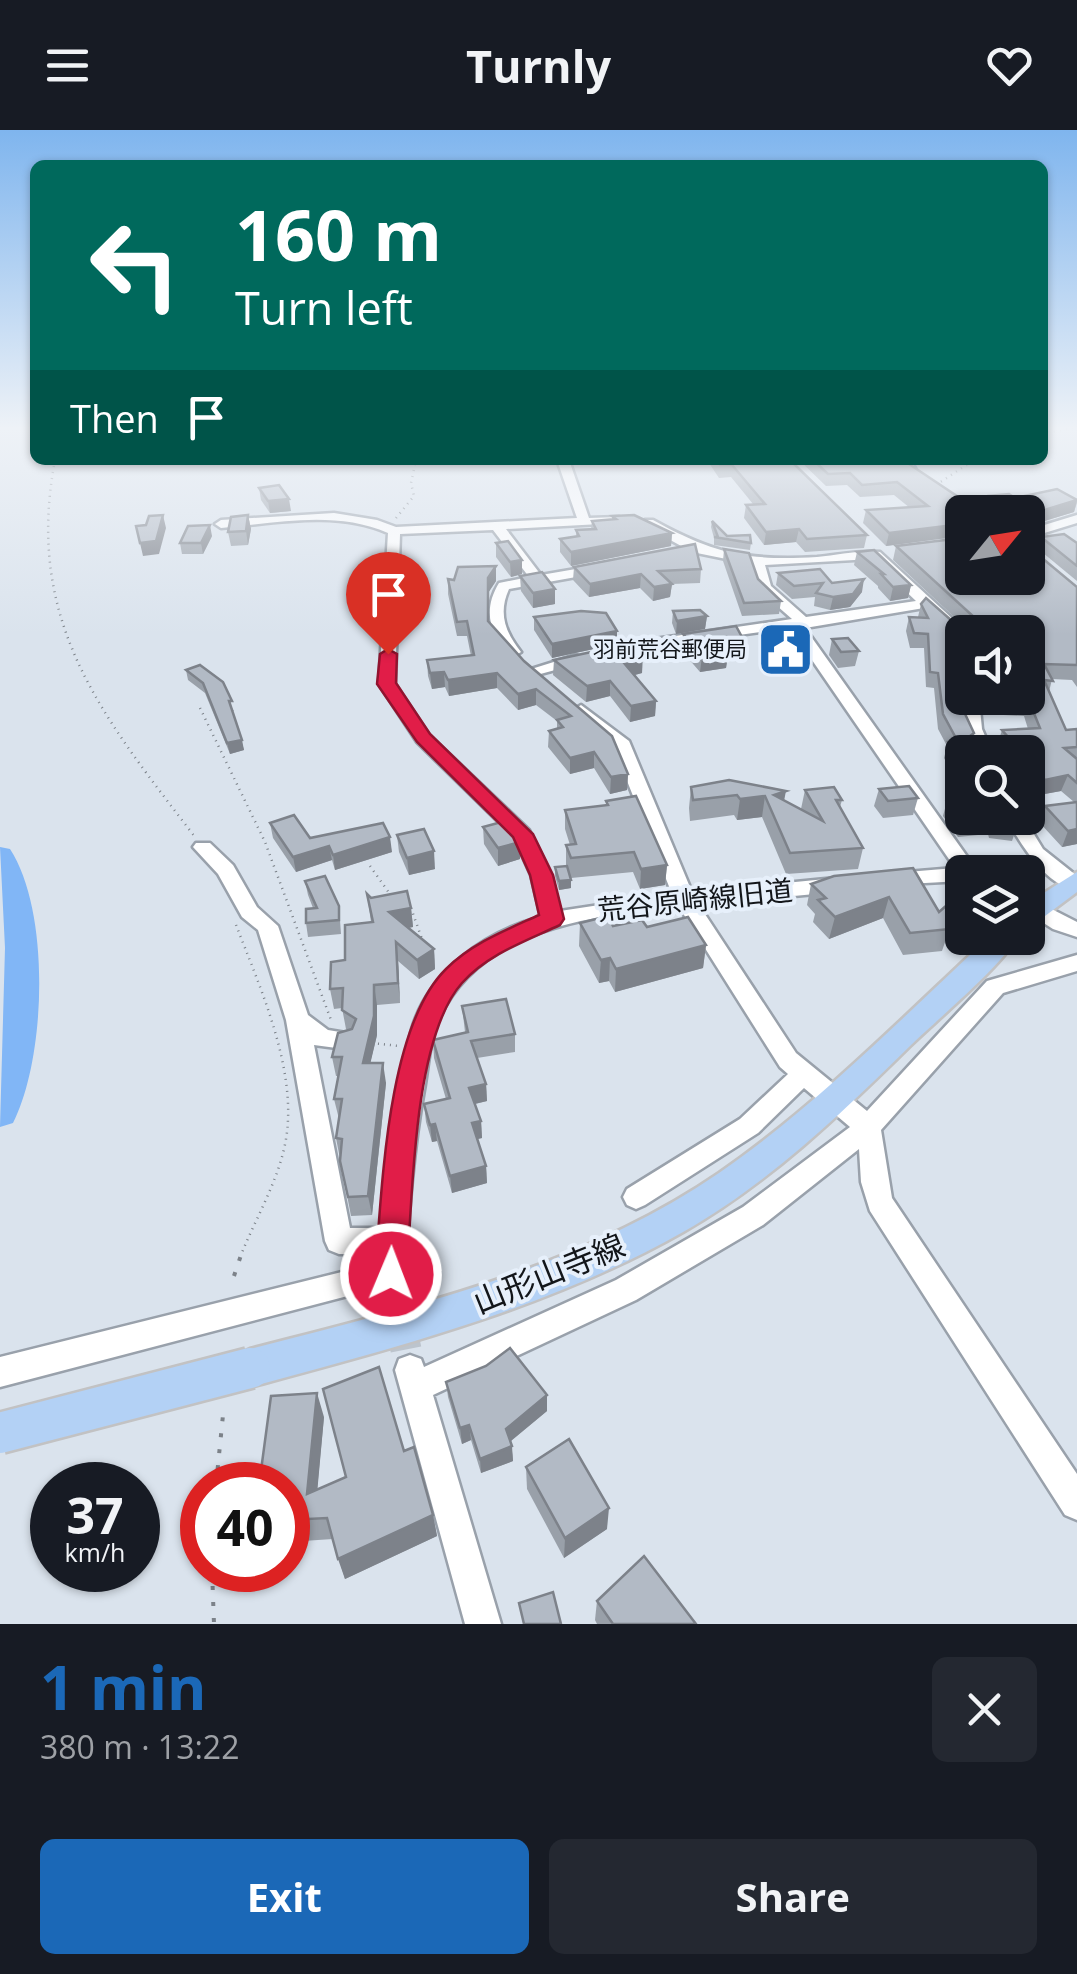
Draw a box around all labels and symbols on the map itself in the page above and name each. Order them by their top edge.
north arrow [945,495,1045,595]
pin [346,552,431,655]
public building icon: 羽前荒谷郵便局 [756,619,816,679]
place label: 羽前荒谷郵便局 [593,633,747,663]
street label: 荒谷原崎線旧道 [595,870,794,928]
position arrow [339,1222,443,1326]
street label: 山形山寺線 [466,1223,631,1323]
speed limit sign: 40 [180,1462,310,1592]

